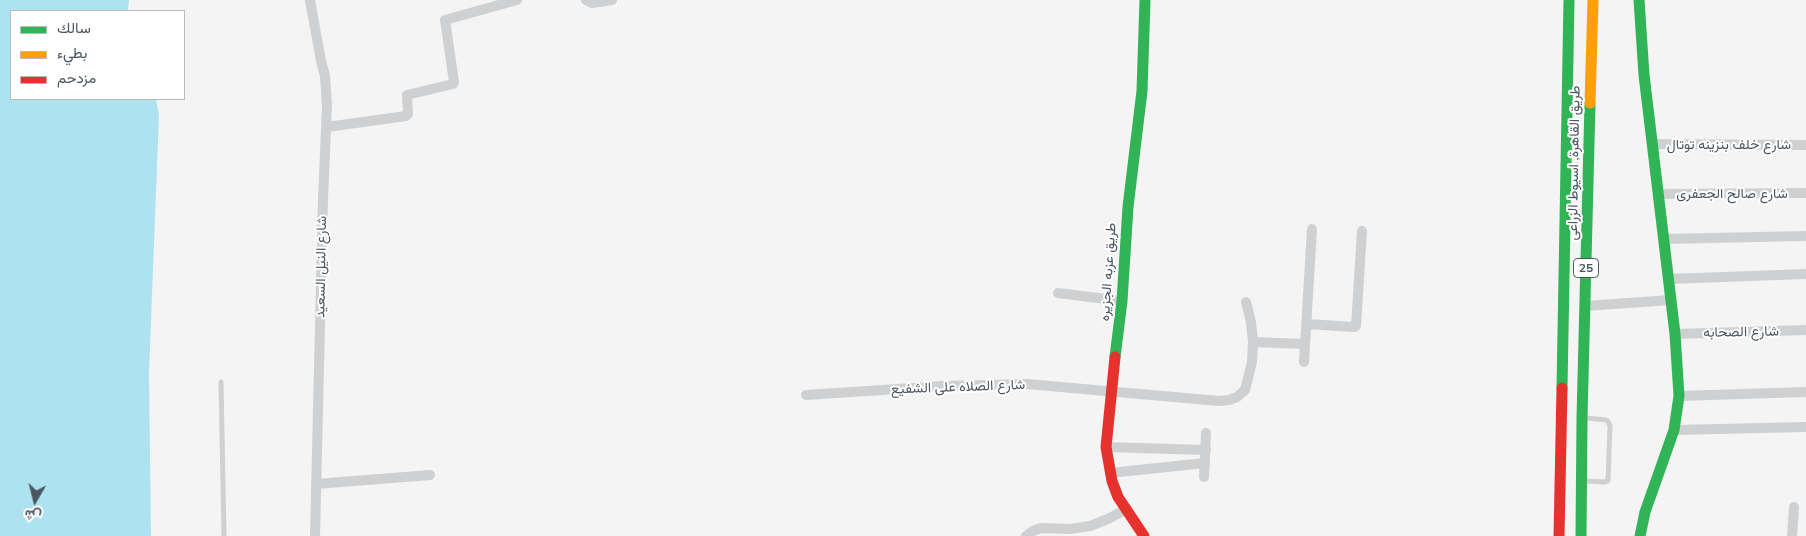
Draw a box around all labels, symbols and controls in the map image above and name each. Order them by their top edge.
legend [10,10,185,100]
text: سالك [57,18,91,37]
text: بطيء [57,43,87,62]
text: مزدحم [57,68,96,87]
street label: طريق القاهرة, اسيوط الزراعى [1564,85,1584,241]
street label: شارع خلف بنزينه توتال [1667,137,1791,153]
street label: شارع صالح الجعفرى [1676,186,1788,202]
street label: شارع النيل السعيد [312,216,330,318]
street label: طريق عزبه الجزيره [1096,222,1120,322]
road number: 25 [1574,258,1598,278]
street label: شارع الصحابه [1703,323,1779,341]
street label: شارع الصلاه على الشفيع [890,376,1026,398]
north arrow [10,476,60,526]
text: ش [23,506,43,526]

